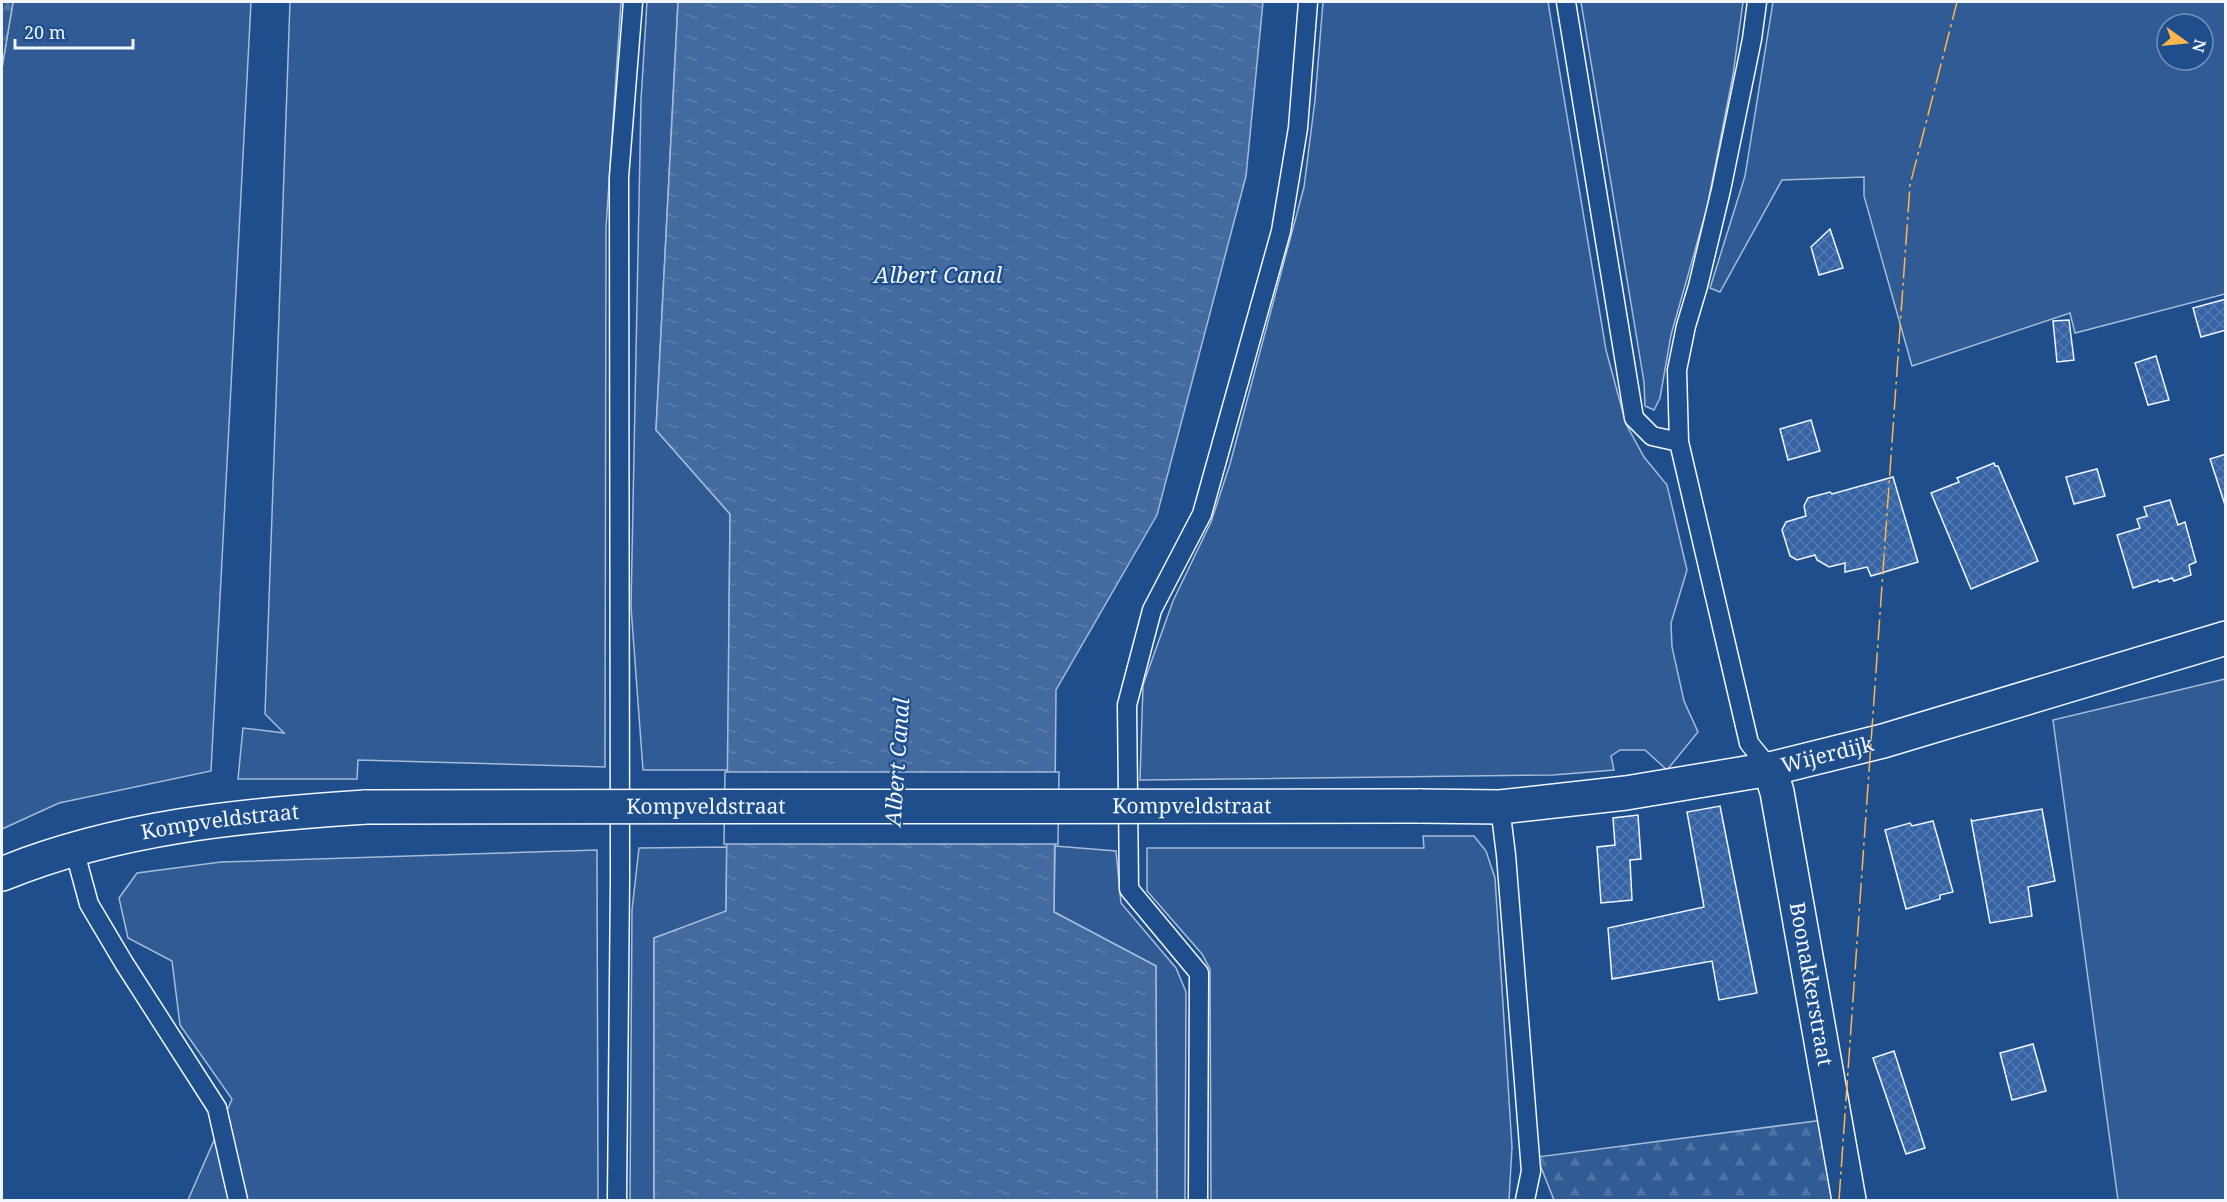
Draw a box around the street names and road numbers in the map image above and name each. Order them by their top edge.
street label: Wijerdijk [1778,729,1877,779]
street label: Kompveldstraat [1112,791,1272,819]
street label: Kompveldstraat [626,792,786,820]
street label: Kompveldstraat [138,797,300,846]
street label: Boonakkerstraat [1784,900,1840,1068]

